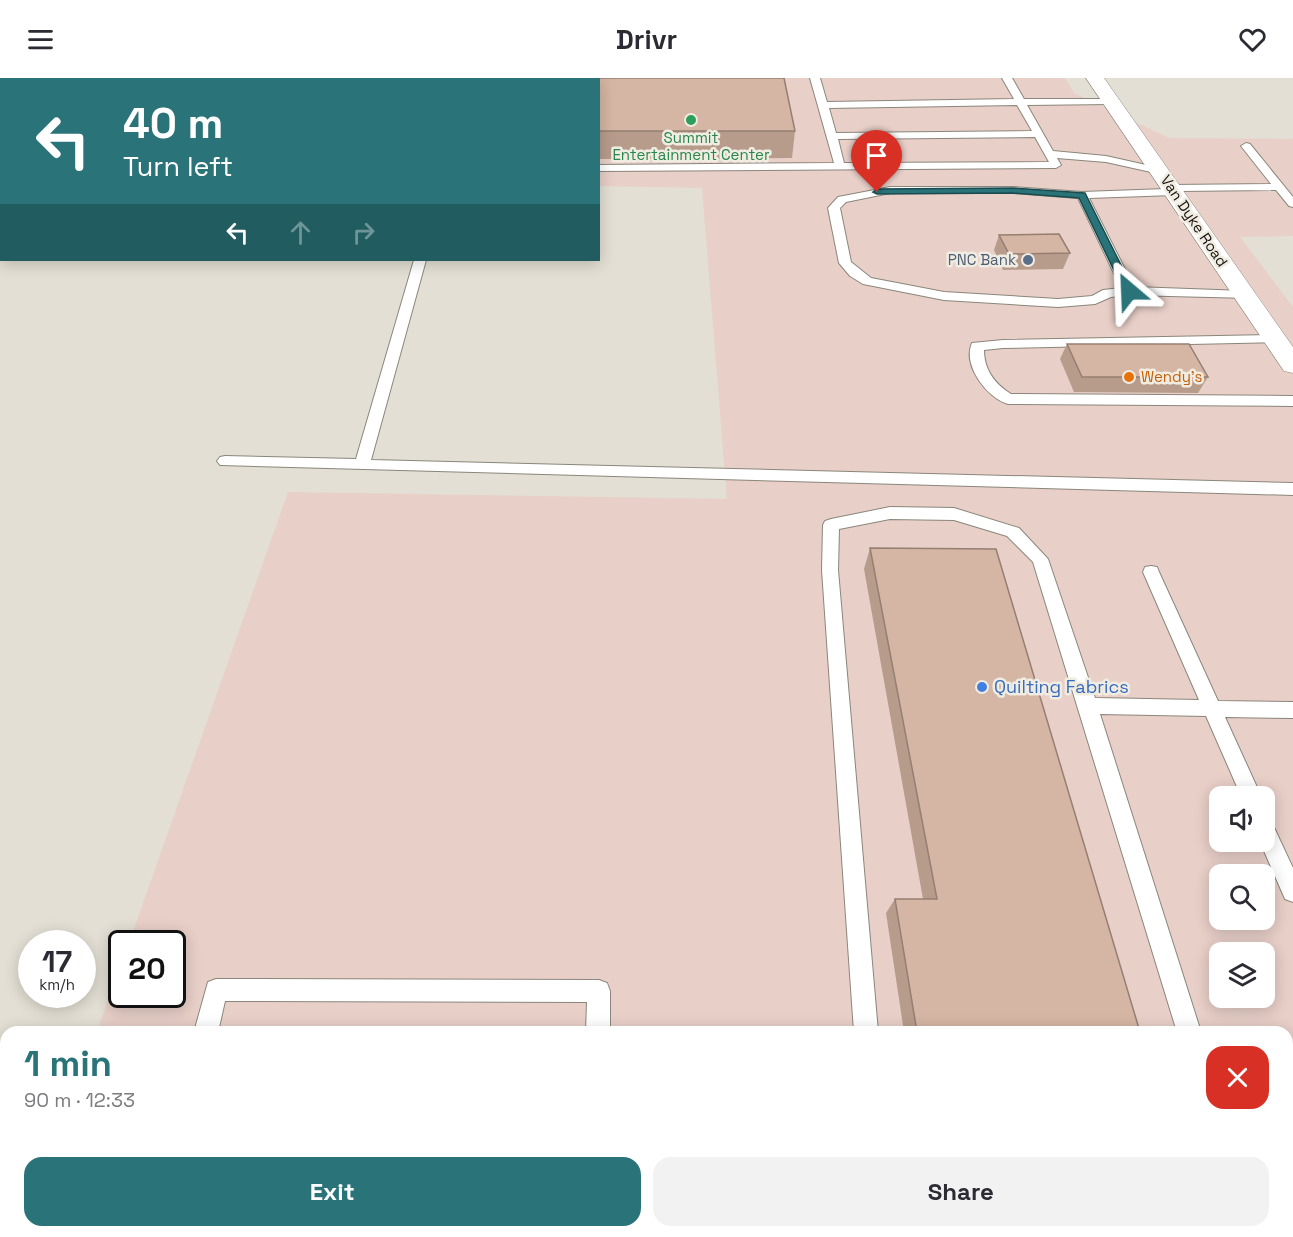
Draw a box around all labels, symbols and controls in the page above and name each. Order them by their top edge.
text: Drivr [616,22,677,57]
icon: menu [24,23,57,56]
icon: heart [1236,23,1269,56]
text: 40 m [123,97,223,150]
icon: left [24,102,102,180]
marker: Summit Entertainment Center [684,113,698,127]
place label: Summit Entertainment Center [612,128,770,164]
pin [851,130,902,192]
icon: arrive [860,139,893,172]
text: Turn left [123,149,233,184]
street label: Van Dyke Road [1157,171,1232,270]
icon: left [221,216,254,249]
icon: ahead [284,216,317,249]
icon: right [347,216,380,249]
place label: PNC Bank [948,250,1016,269]
marker: PNC Bank [1021,253,1035,267]
position arrow [1097,259,1161,323]
place label: Wendy's [1141,367,1203,386]
marker: Wendy's [1122,370,1136,384]
place label: Quilting Fabrics [994,675,1129,698]
marker: Quilting Fabrics [975,680,989,694]
map controls [1209,786,1275,1008]
button: sound [1209,786,1275,852]
button: search [1209,864,1275,930]
speed limit sign: 20 [108,930,186,1008]
text: 17 [42,942,72,981]
button: layers [1209,942,1275,1008]
text: km/h [39,975,75,994]
text: 1 min [24,1041,112,1087]
button: close [1206,1046,1269,1109]
text: 90 m · 12:33 [24,1087,135,1113]
button: Exit [24,1157,641,1226]
button: Share [653,1157,1269,1226]

